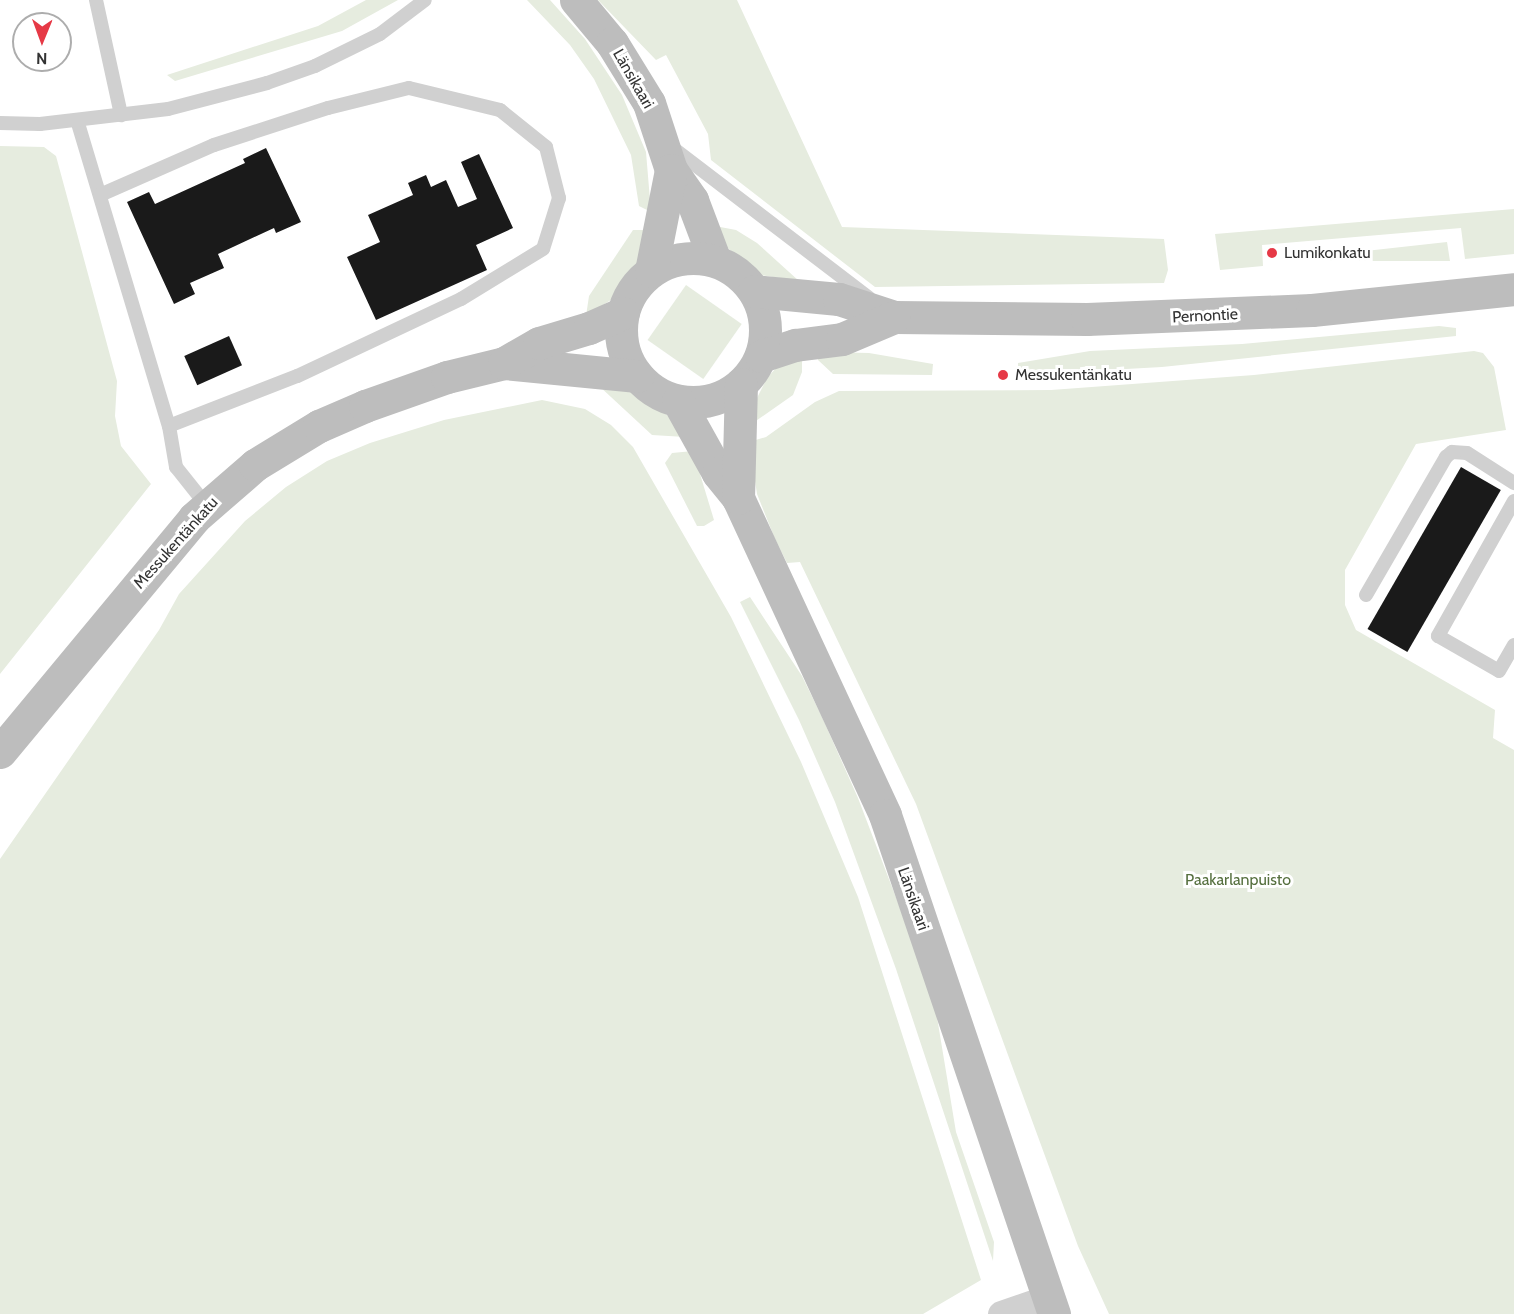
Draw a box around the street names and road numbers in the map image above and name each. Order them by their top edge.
street label: Länsikaari [608,46,658,112]
street label: Pernontie [1172,305,1238,327]
street label: Messukentänkatu [130,493,222,593]
street label: Länsikaari [893,865,933,933]

